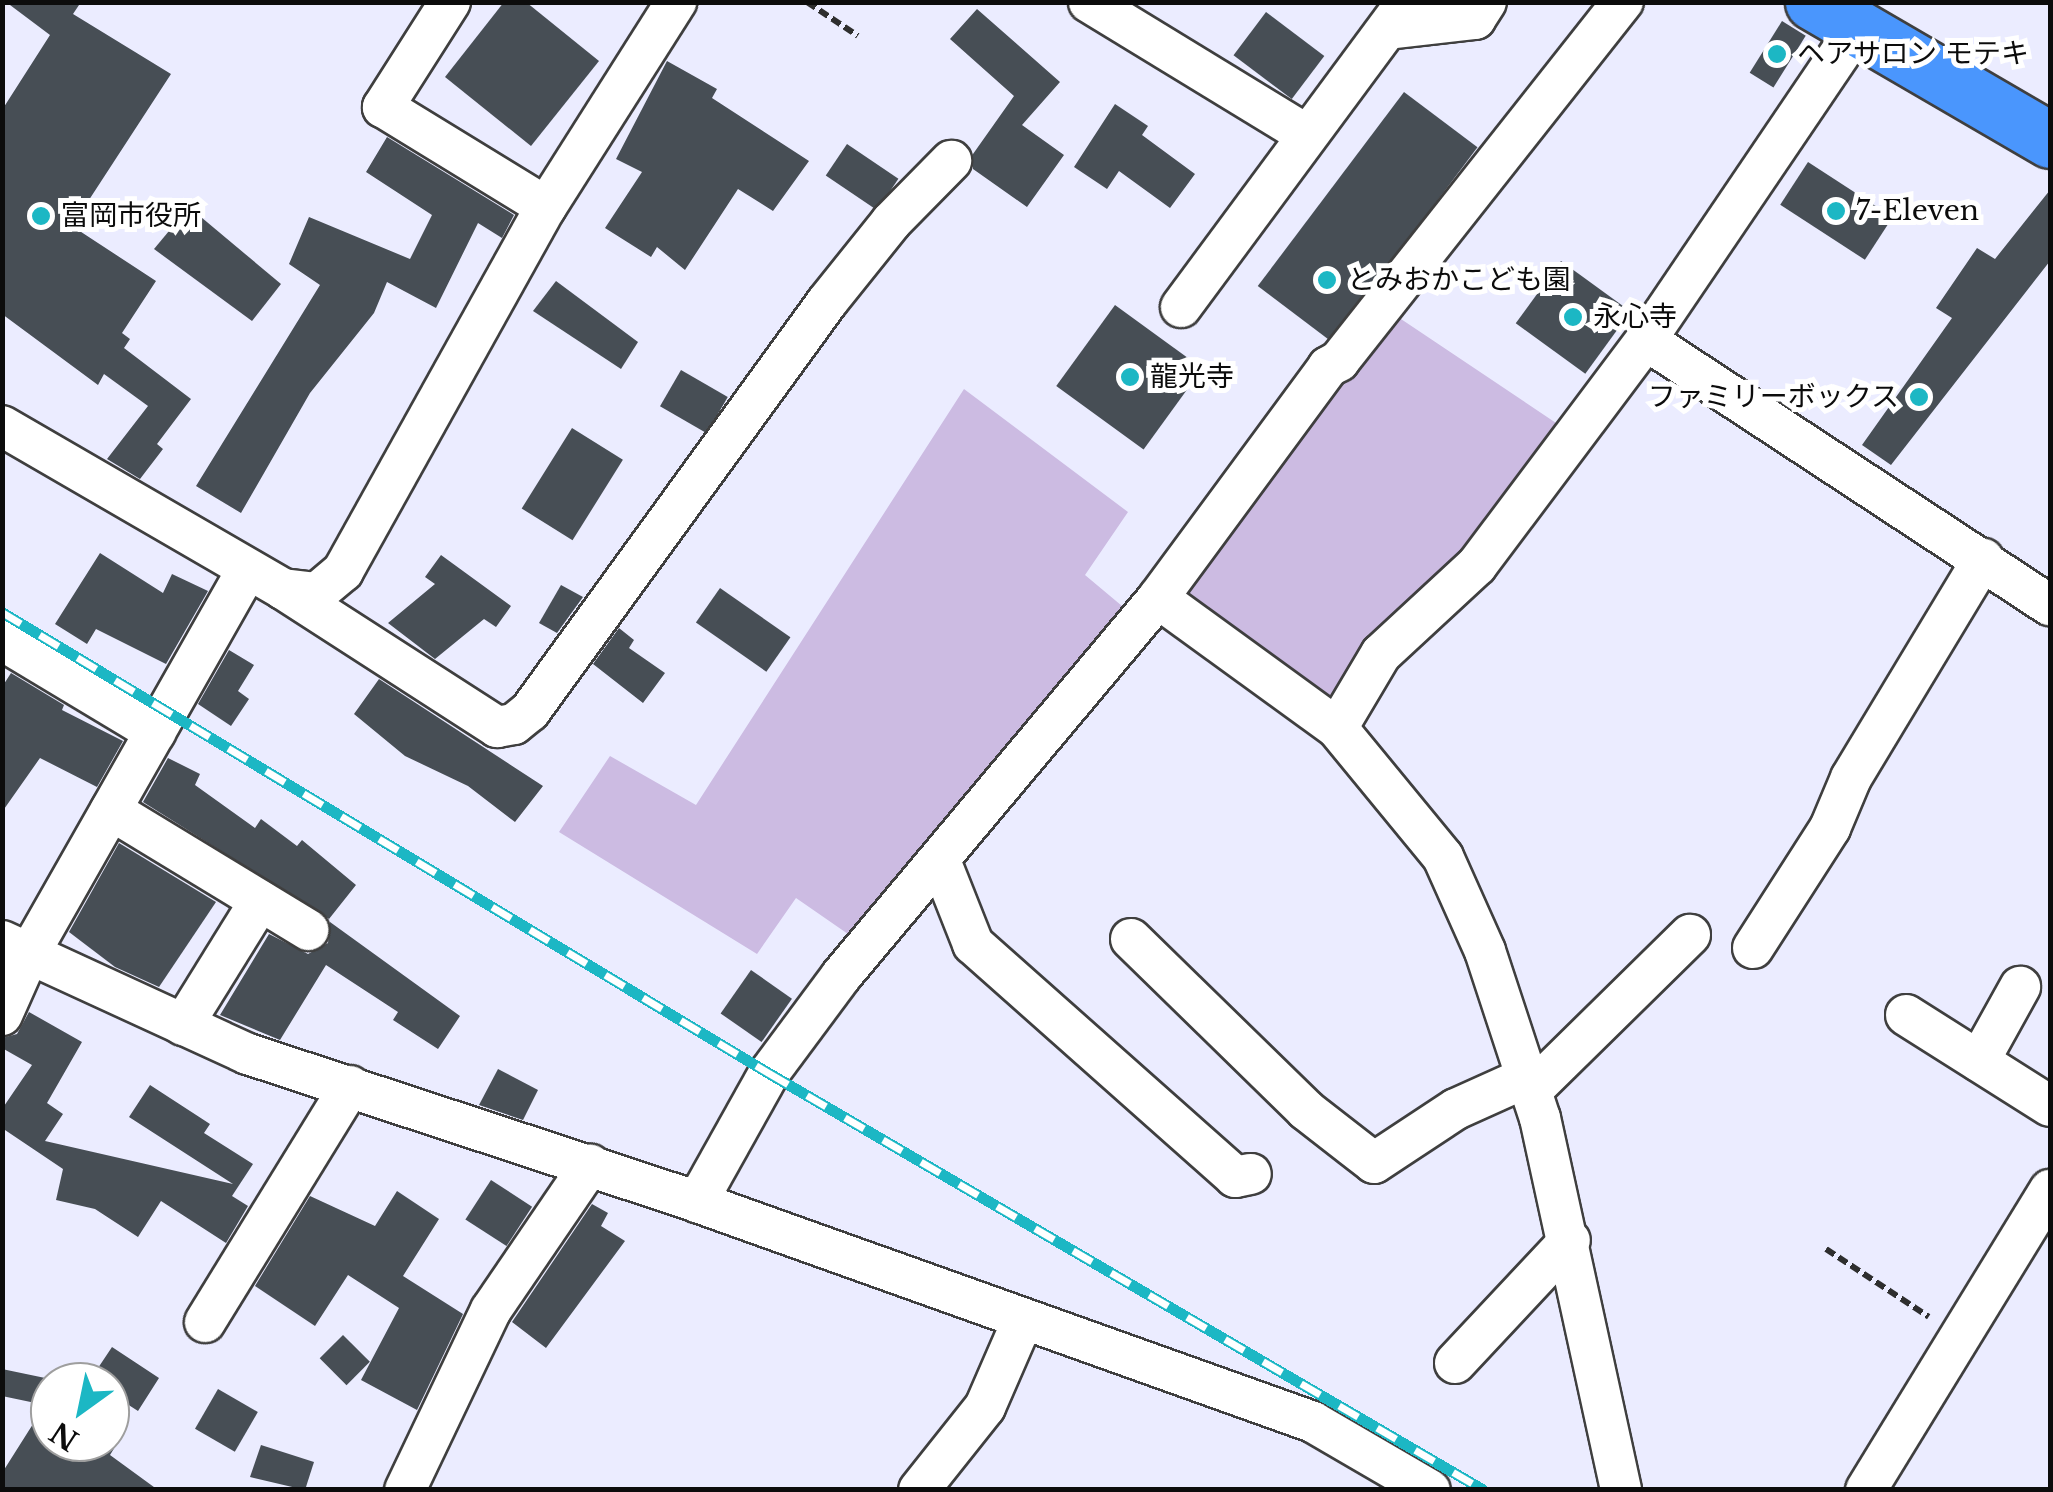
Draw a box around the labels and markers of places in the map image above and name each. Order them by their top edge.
place label: ヘアサロン モテキ [1797,37,2029,71]
marker: ヘアサロン モテキ [1766,43,1788,65]
place label: 7-Eleven [1856,194,1979,228]
place label: 富岡市役所 [61,199,201,233]
marker: 7-Eleven [1825,200,1847,222]
marker: 富岡市役所 [30,205,52,227]
place label: とみおかこども園 [1347,263,1571,297]
marker: とみおかこども園 [1316,269,1338,291]
place label: 永心寺 [1593,300,1677,334]
marker: 永心寺 [1562,306,1584,328]
place label: 龍光寺 [1150,360,1234,394]
marker: 龍光寺 [1119,366,1141,388]
place label: ファミリーボックス [1647,380,1899,414]
marker: ファミリーボックス [1908,386,1930,408]

